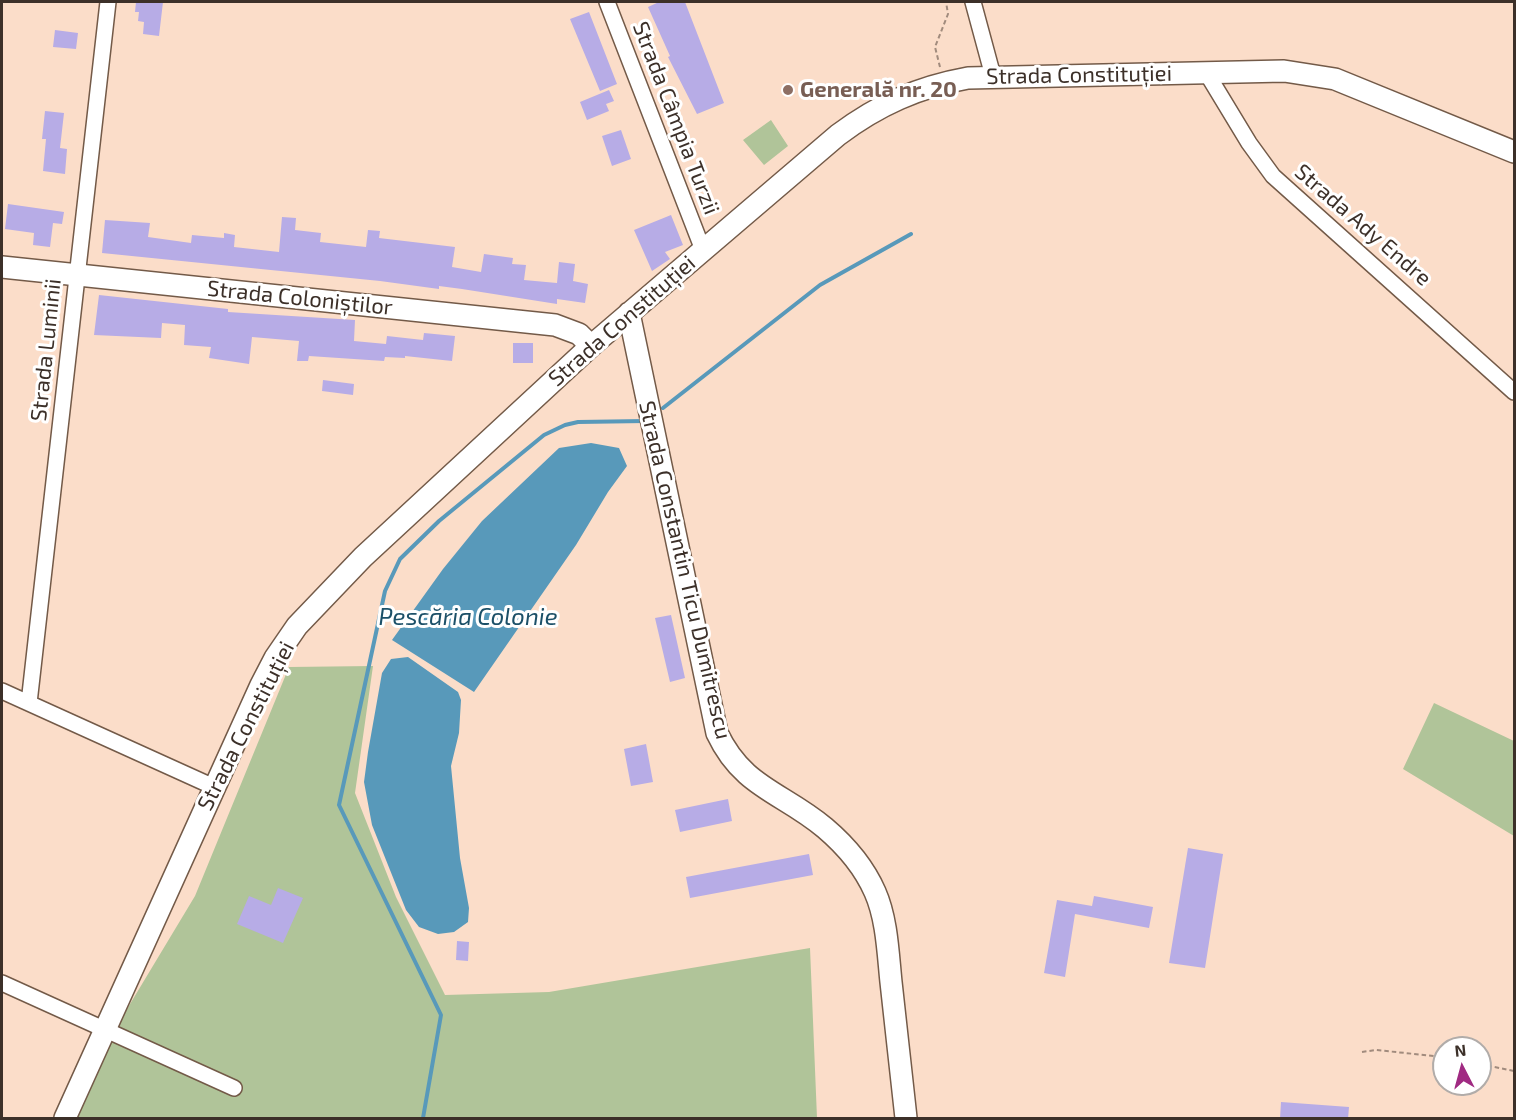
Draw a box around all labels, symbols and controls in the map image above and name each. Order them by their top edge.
street label: Strada Câmpia Turzii [627,18,725,218]
street label: Strada Constituției [986,60,1172,90]
place label: Generală nr. 20 [800,77,957,103]
marker: Generală nr. 20 [781,83,795,97]
street label: Strada Ady Endre [1289,159,1437,291]
street label: Strada Constituției [543,250,701,392]
street label: Strada Coloniștilor [206,275,394,321]
street label: Strada Luminii [25,277,67,423]
street label: Strada Constantin Ticu Dumitrescu [633,398,737,742]
water label: Pescăria Colonie [378,603,558,631]
street label: Strada Constituției [192,637,300,815]
north arrow [1432,1036,1492,1096]
text: N [1454,1040,1467,1060]

